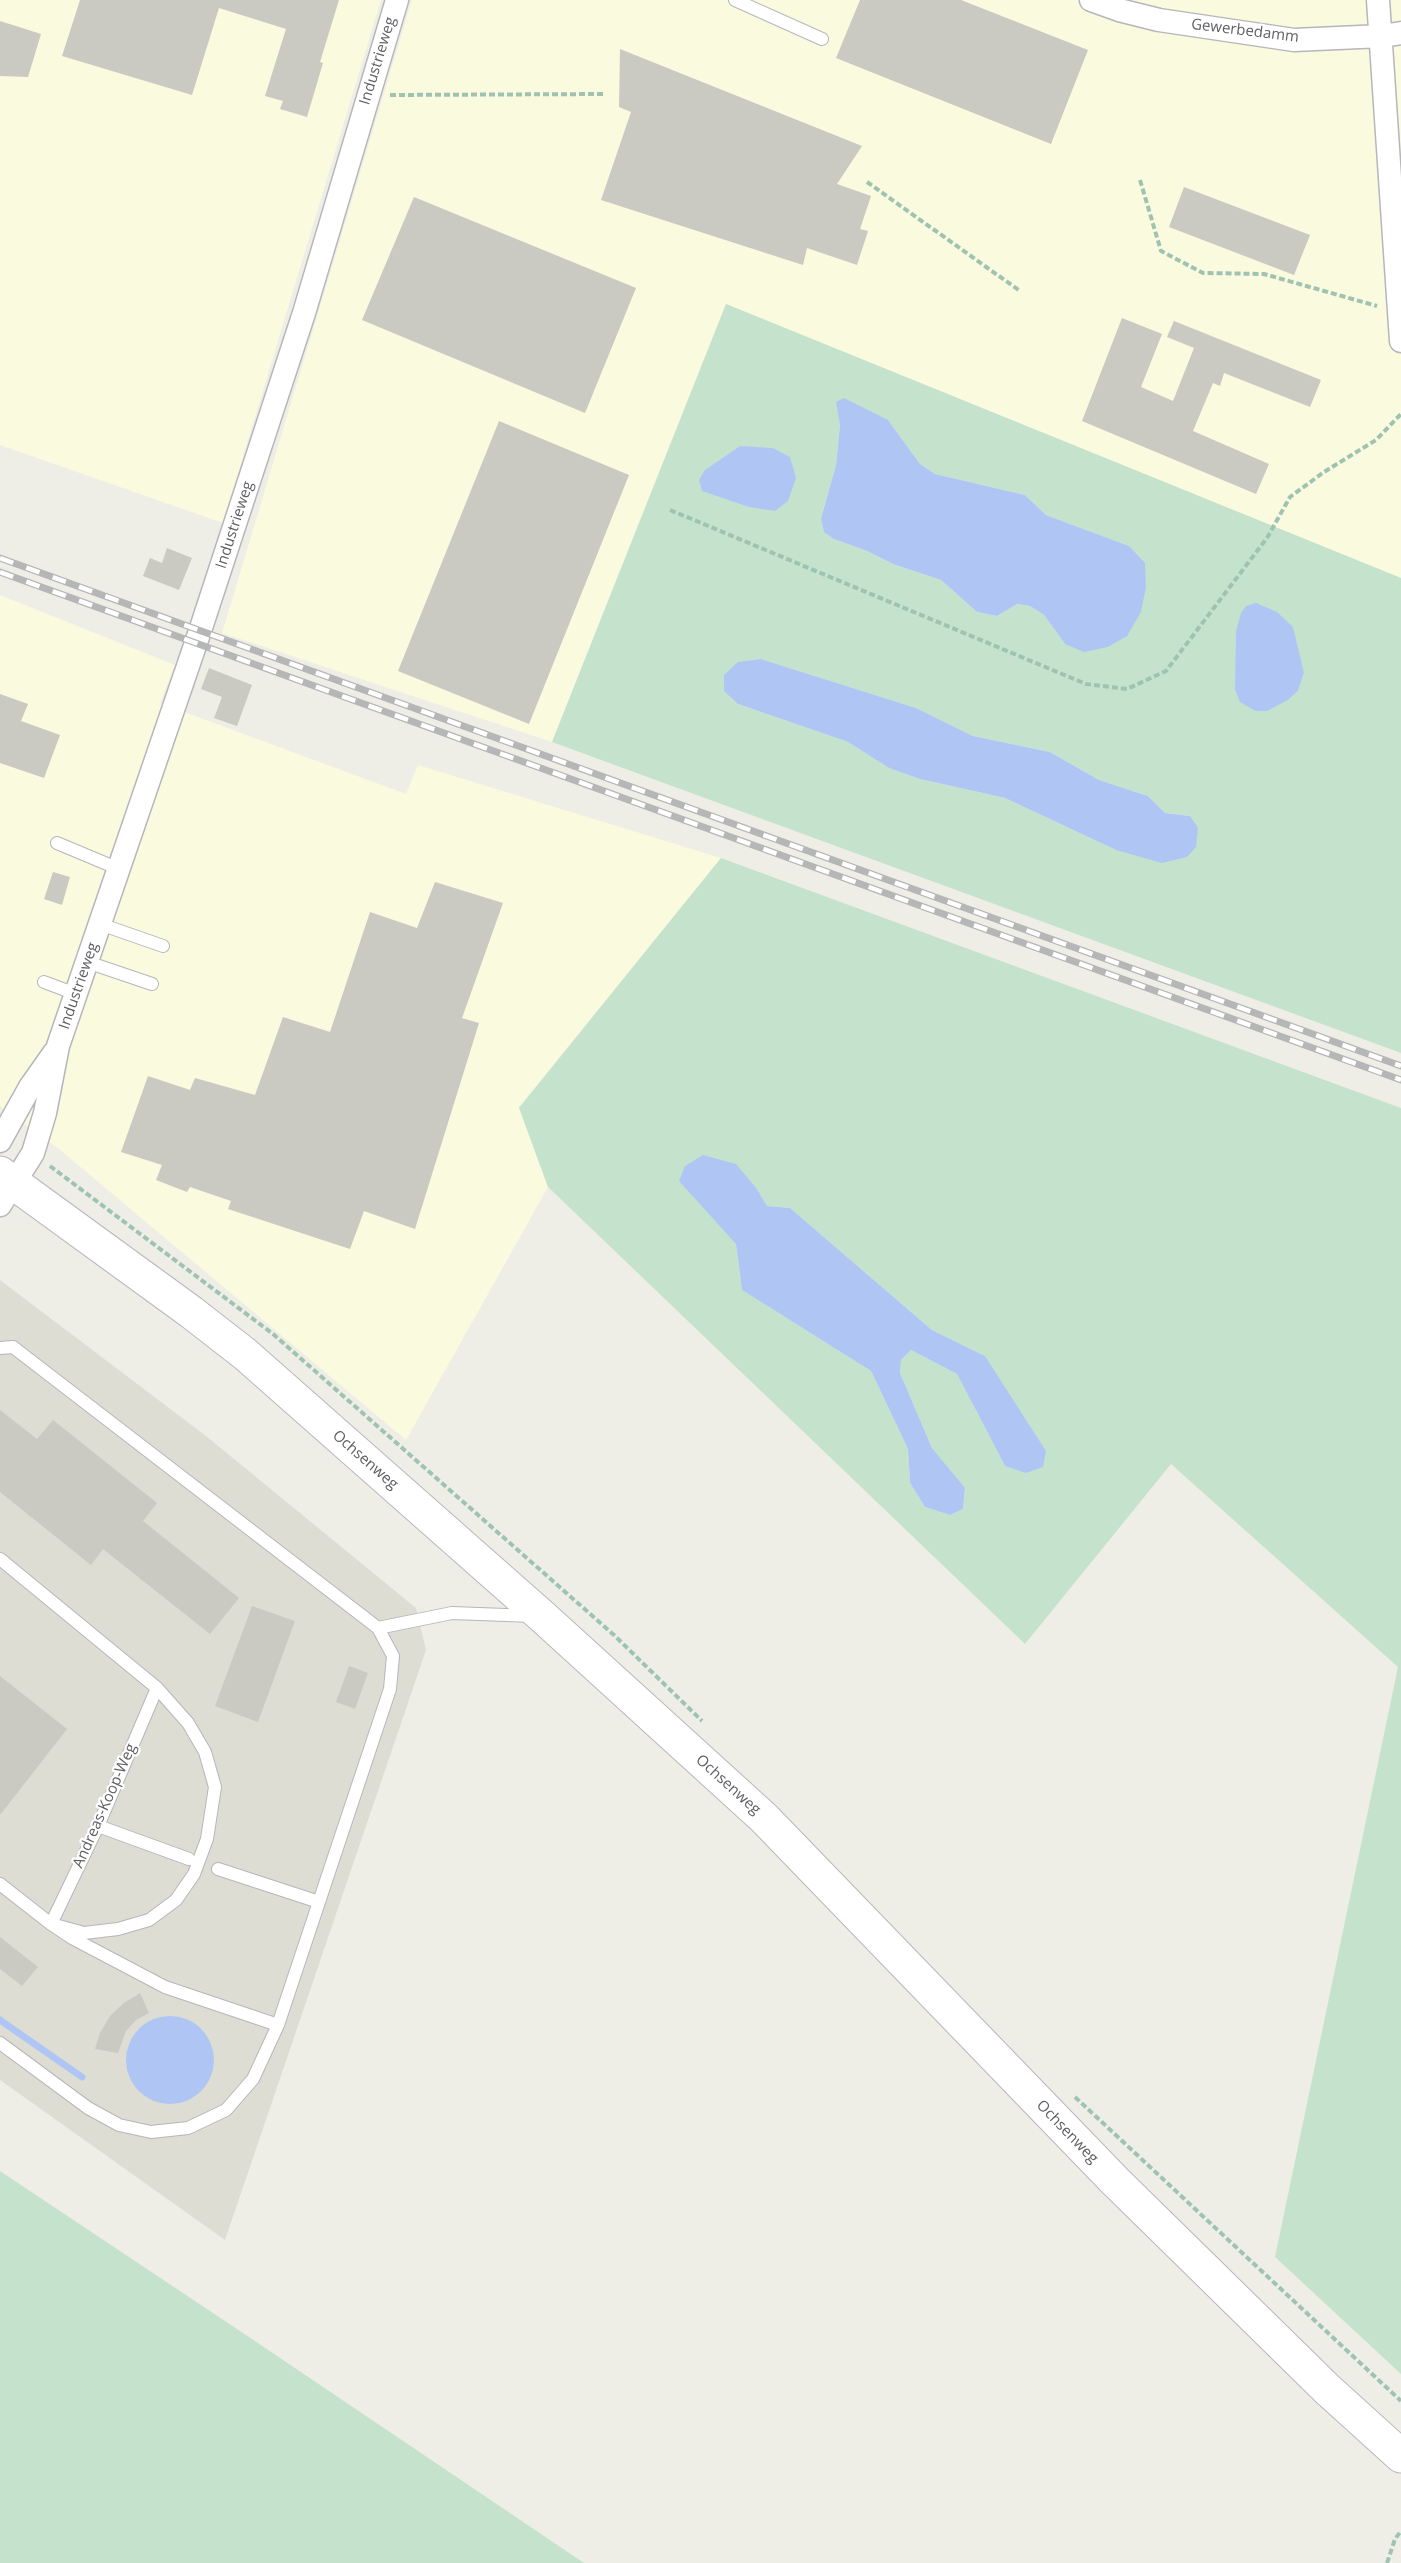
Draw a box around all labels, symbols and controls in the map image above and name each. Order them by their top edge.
street label: Industrieweg [356,15,400,107]
street label: Gewerbedamm [1190,15,1300,47]
street label: Industrieweg [212,479,258,571]
street label: Industrieweg [56,940,102,1032]
street label: Ochsenweg [329,1427,401,1493]
street label: Andreas-Koop-Weg [69,1741,141,1871]
street label: Ochsenweg [692,1751,764,1819]
street label: Ochsenweg [1032,2097,1102,2167]

